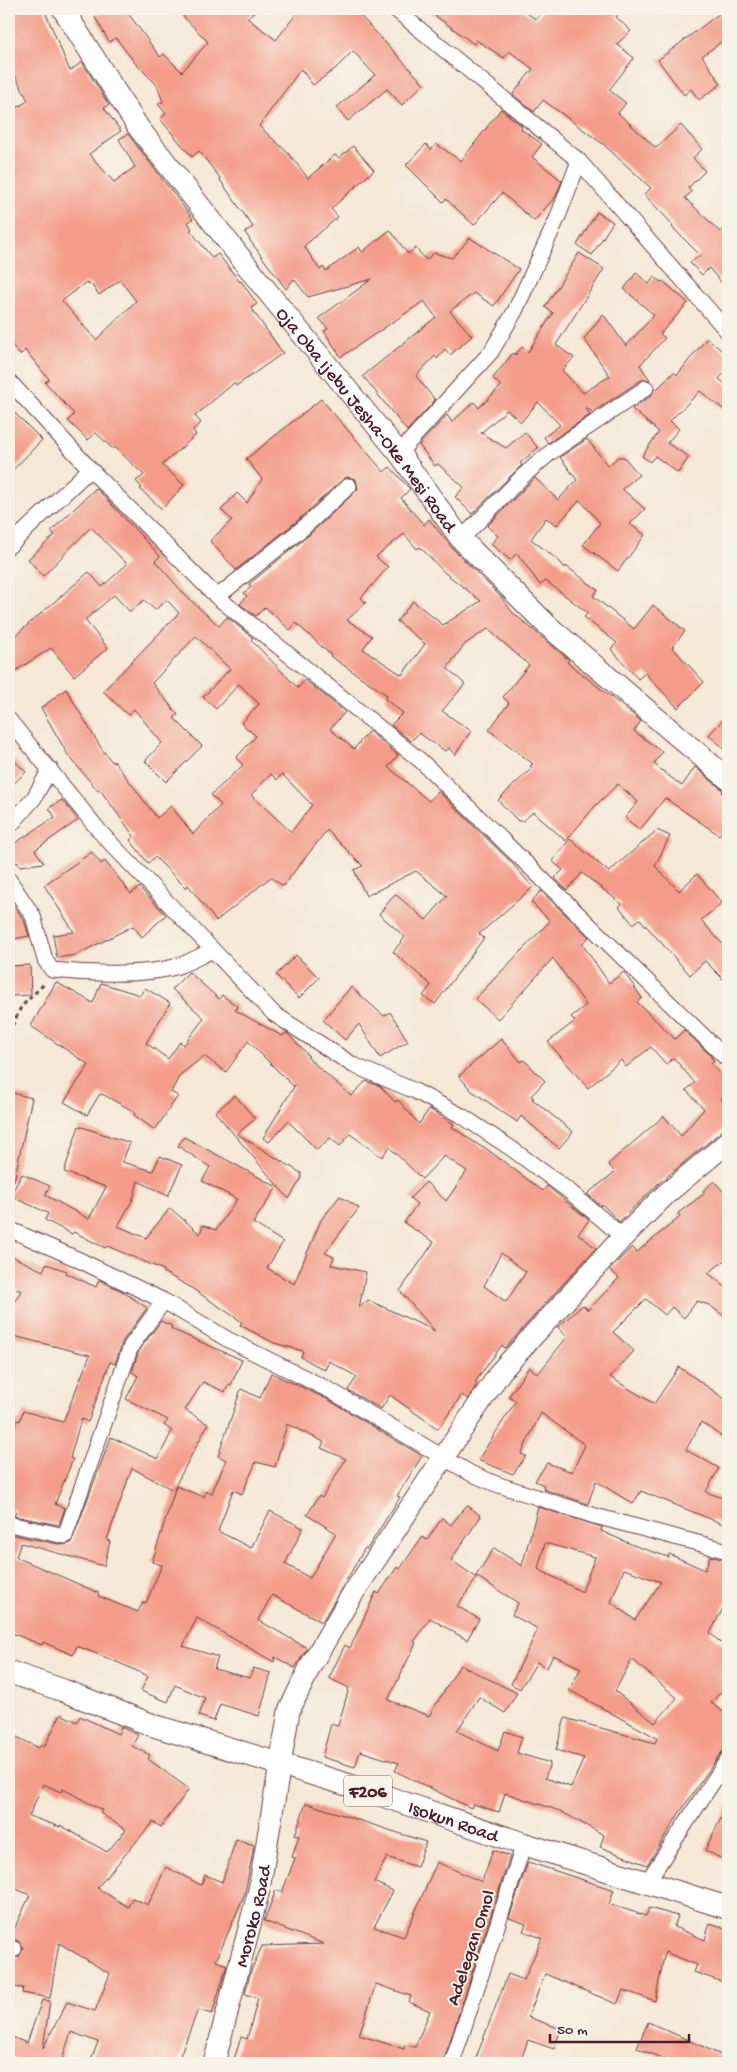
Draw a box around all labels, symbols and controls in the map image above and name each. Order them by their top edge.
street label: Oja Oba Ijebu Jesha-Oke Mesi Road [270,303,461,539]
road number: F206 [344,1775,392,1806]
street label: Isokun Road [405,1797,503,1850]
street label: Moroko Road [231,1862,278,1970]
street label: Adelegan Omol [443,1887,502,2009]
scale bar [550,2012,688,2044]
text: 50 m [557,2022,588,2040]

